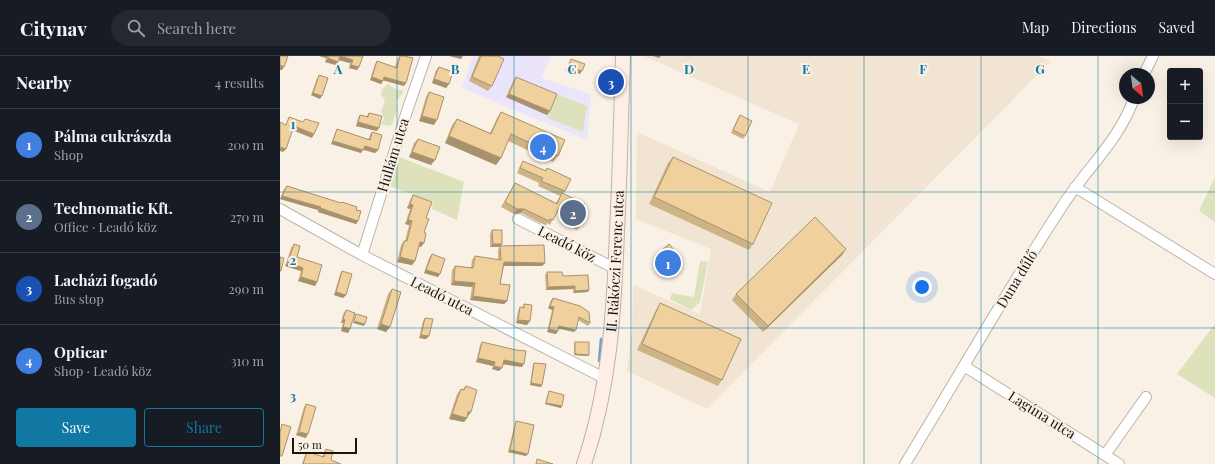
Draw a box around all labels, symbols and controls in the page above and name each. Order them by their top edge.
search box [111,10,391,46]
text: Citynav [20,15,87,41]
icon: search [125,17,147,39]
text: Search here [157,18,236,38]
text: Map [1022,18,1049,37]
text: Directions [1071,18,1137,37]
text: Saved [1159,18,1195,37]
text: A [333,60,343,77]
text: B [451,60,460,77]
text: C [567,60,577,77]
text: D [684,60,694,77]
text: E [802,60,810,77]
text: F [919,60,927,77]
text: G [1035,60,1045,77]
pin: 3 [598,67,624,97]
north arrow [1119,68,1155,104]
map controls [1167,68,1203,140]
button: + [1167,68,1203,104]
text: Nearby [16,71,71,93]
text: 4 results [215,74,264,91]
button: − [1167,104,1203,140]
text: 1 [291,115,296,132]
street label: Hullám utca [372,116,413,194]
text: Pálma cukrászda [54,126,172,146]
pin: 4 [530,132,556,162]
text: 1 [27,136,31,153]
text: 200 m [227,136,264,153]
text: Shop [54,146,83,163]
street label: II. Rákóczi Ferenc utca [601,190,628,333]
text: Technomatic Kft. [54,198,173,218]
pin: 2 [560,198,586,228]
text: 2 [26,208,32,225]
text: 270 m [230,208,264,225]
text: Office · Leadó köz [54,218,157,235]
street label: Leadó köz [535,221,600,266]
street label: Duna dűlő [992,246,1042,311]
pin: 1 [655,248,681,278]
text: 2 [290,251,297,268]
text: Lacházi fogadó [54,270,157,290]
street label: Leadó utca [407,272,477,320]
your location [912,277,932,297]
text: 3 [26,280,32,297]
text: 290 m [229,280,264,297]
text: Bus stop [54,290,104,307]
text: Opticar [54,342,107,362]
text: 4 [26,352,32,369]
text: 310 m [231,352,264,369]
text: Shop · Leadó köz [54,362,152,379]
street label: Lagúna utca [1005,386,1080,443]
text: 3 [290,387,296,404]
button: Save [16,408,136,447]
button: Share [144,408,264,447]
scale bar [292,436,357,455]
text: 50 m [298,437,322,452]

